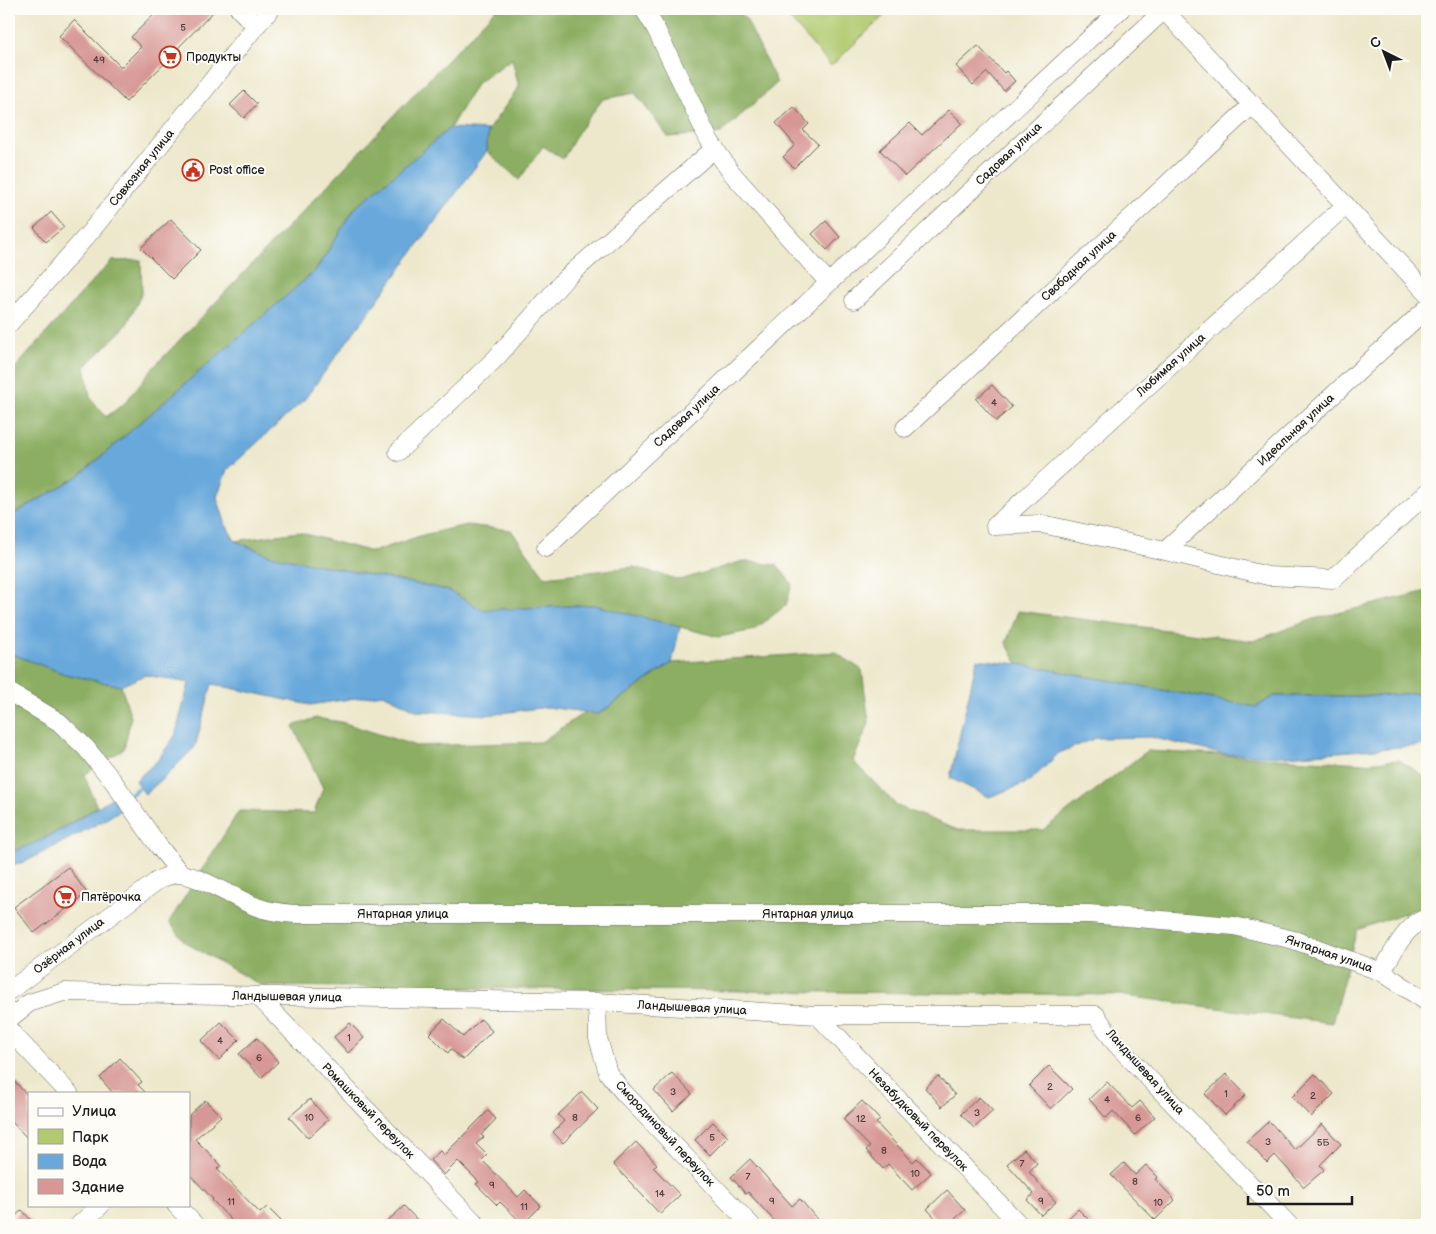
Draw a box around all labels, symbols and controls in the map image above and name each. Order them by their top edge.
house number: 5 [180,22,186,34]
north arrow [1358,28,1408,78]
text: С [1366,33,1385,52]
supermarket icon: Продукты [158,45,182,69]
place label: Продукты [186,50,241,65]
house number: 49 [93,54,105,66]
street label: Садовая улица [973,119,1045,189]
street label: Совхозная улица [106,126,178,210]
public building icon: Post office [181,158,205,182]
place label: Post office [209,163,265,178]
street label: Свободная улица [1038,227,1120,305]
street label: Любимая улица [1133,330,1209,401]
street label: Садовая улица [651,381,723,451]
street label: Идеальная улица [1254,391,1338,469]
house number: 4 [991,397,997,409]
supermarket icon: Пятёрочка [53,885,77,909]
place label: Пятёрочка [81,890,141,905]
street label: Янтарная улица [357,907,449,922]
street label: Янтарная улица [762,907,854,922]
street label: Озёрная улица [31,915,107,977]
street label: Янтарная улица [1283,932,1375,976]
street label: Ландышевая улица [231,989,342,1005]
street label: Ландышевая улица [636,998,747,1018]
street label: Ландышевая улица [1102,1025,1187,1118]
house number: 1 [347,1032,351,1044]
house number: 4 [217,1035,223,1047]
house number: 6 [256,1052,262,1064]
street label: Ромашковый переулок [318,1060,418,1163]
street label: Незабудковый переулок [865,1065,972,1175]
street label: Смородиновый переулок [612,1078,718,1190]
house number: 2 [1047,1081,1053,1093]
house number: 3 [670,1086,676,1098]
house number: 1 [1224,1088,1228,1100]
house number: 2 [1310,1090,1316,1102]
legend [28,1092,190,1206]
house number: 4 [1104,1094,1110,1106]
text: Улица [72,1102,117,1121]
house number: 3 [974,1107,980,1119]
house number: 10 [304,1112,314,1124]
house number: 8 [572,1112,578,1124]
house number: 6 [1135,1112,1141,1124]
house number: 12 [856,1113,866,1125]
text: Парк [72,1128,109,1147]
house number: 5 [709,1132,715,1144]
house number: 3 [1265,1136,1271,1148]
house number: 5Б [1317,1137,1329,1149]
house number: 8 [881,1145,887,1157]
text: Вода [72,1152,107,1171]
house number: 7 [1020,1158,1025,1170]
house number: 10 [910,1168,920,1180]
house number: 7 [746,1171,751,1183]
scale bar [1248,1174,1352,1206]
house number: 8 [1132,1176,1138,1188]
text: Здание [72,1178,124,1197]
house number: 9 [489,1179,495,1191]
text: 50 m [1256,1182,1290,1201]
house number: 14 [655,1188,665,1200]
house number: 9 [769,1195,775,1207]
house number: 9 [1038,1195,1044,1207]
house number: 11 [227,1196,235,1208]
house number: 10 [1153,1197,1163,1209]
house number: 11 [520,1201,528,1213]

